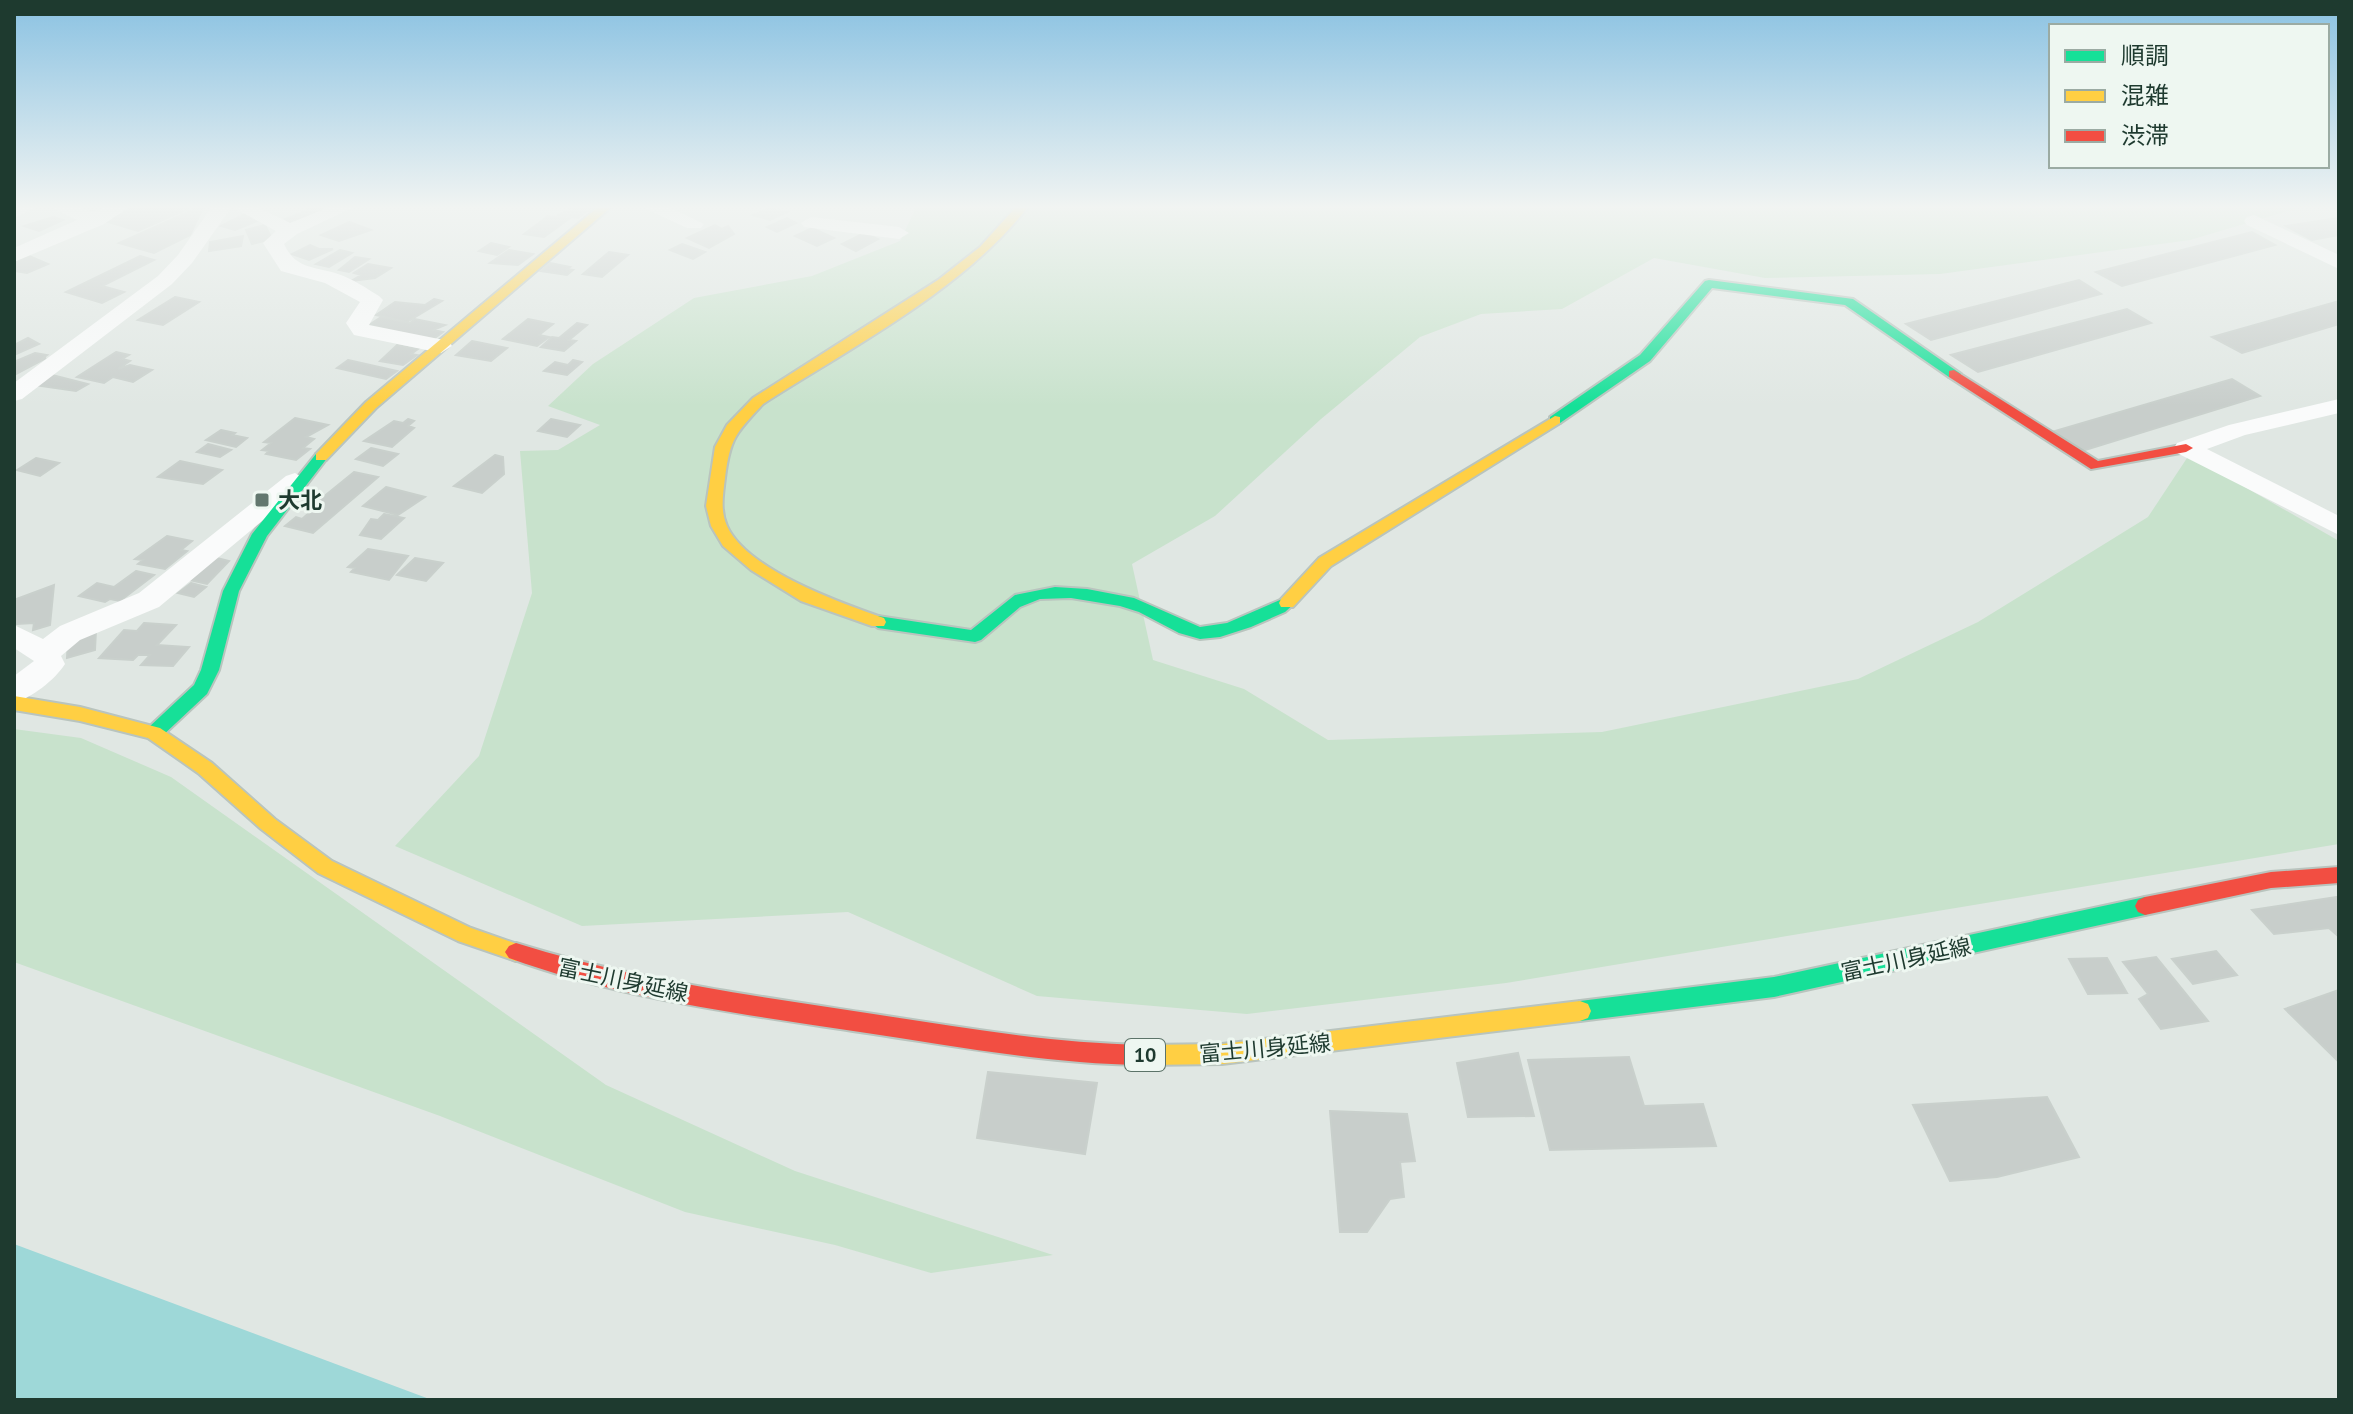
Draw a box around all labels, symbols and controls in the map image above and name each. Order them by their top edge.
legend [2049,24,2329,168]
text: 順調 [2121,40,2169,71]
text: 混雑 [2121,80,2169,111]
text: 渋滞 [2121,120,2169,151]
place label: 大北 [278,486,322,514]
marker: 大北 [253,491,271,509]
street label: 富士川身延線 [1839,932,1973,986]
street label: 富士川身延線 [556,953,690,1007]
street label: 富士川身延線 [1198,1028,1332,1068]
road number: 10 [1125,1039,1165,1071]

